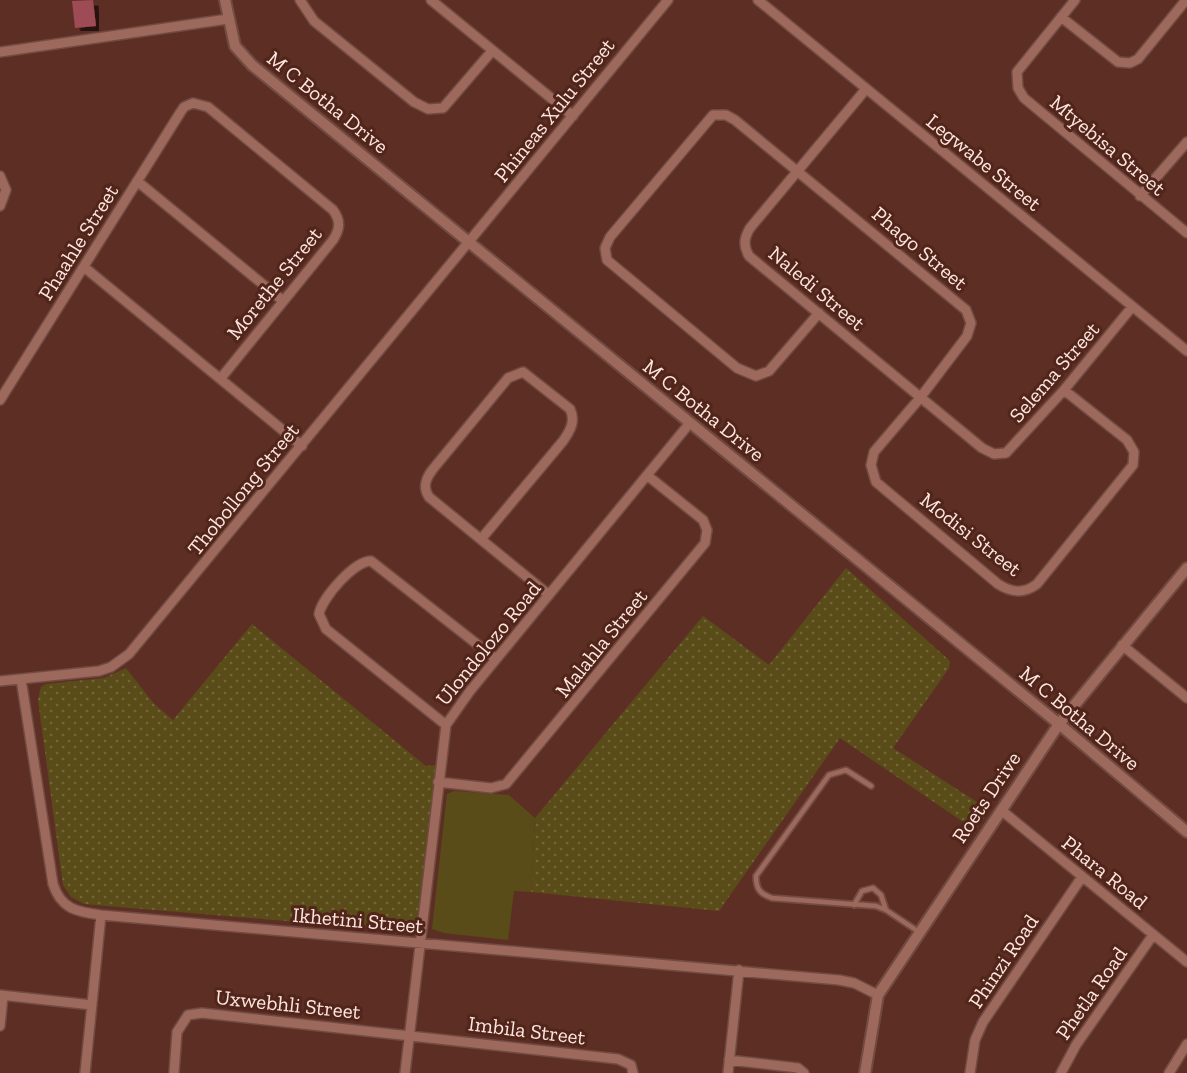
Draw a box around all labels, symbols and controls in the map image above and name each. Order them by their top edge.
street label: Phineas Xulu Street [488,33,620,187]
street label: M C Botha Drive [262,45,394,159]
street label: Mtyebisa Street [1045,90,1171,201]
street label: Legwabe Street [922,108,1047,216]
street label: Phaahle Street [33,179,124,304]
street label: Phago Street [867,201,973,295]
street label: Morethe Street [221,222,327,344]
street label: Naledi Street [764,240,870,336]
street label: Selema Street [1004,317,1105,427]
street label: M C Botha Drive [638,353,770,467]
street label: Thobollong Street [182,418,304,560]
street label: Modisi Street [915,487,1027,581]
street label: Ulondolozo Road [430,575,546,710]
street label: Malahla Street [550,584,652,702]
street label: M C Botha Drive [1015,661,1145,776]
street label: Roets Drive [946,747,1026,847]
street label: Phara Road [1057,830,1153,914]
street label: Ikhetini Street [292,902,425,938]
street label: Phinzi Road [963,909,1044,1012]
street label: Phetla Road [1050,942,1132,1044]
street label: Uxwebhli Street [214,984,362,1024]
street label: Imbila Street [467,1010,587,1050]

